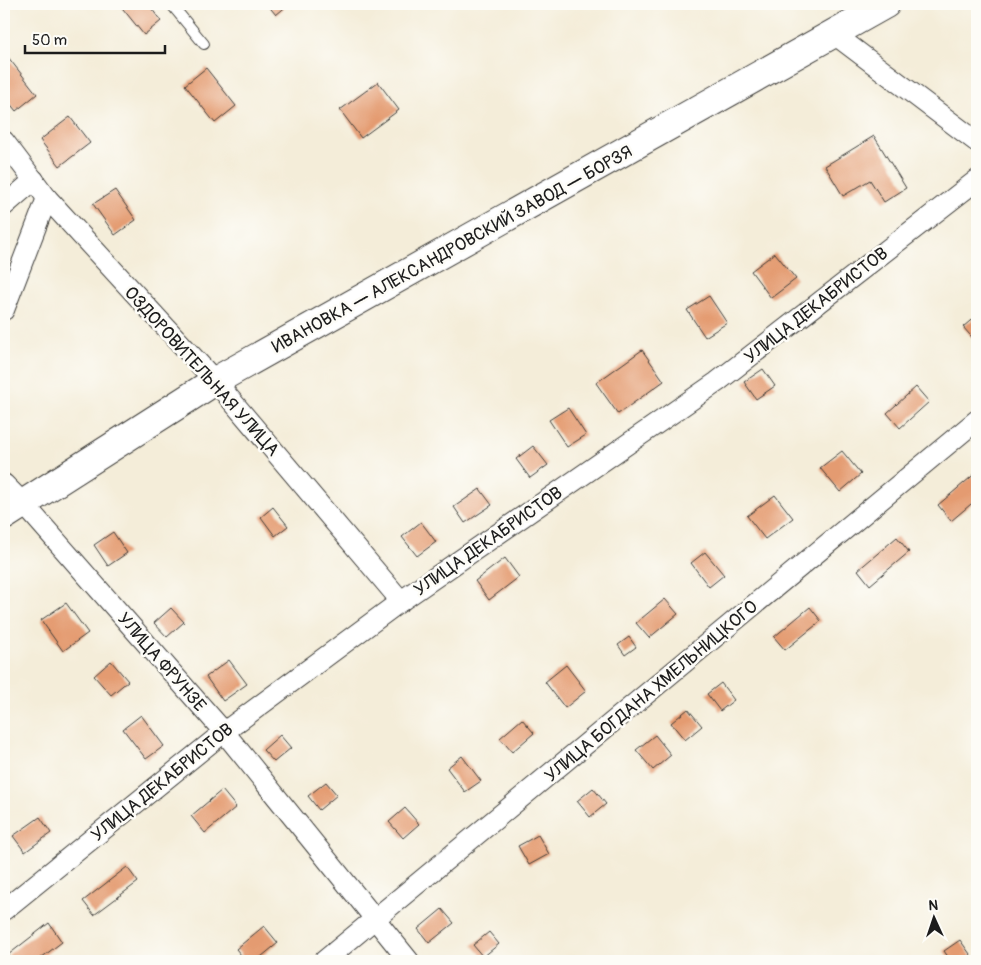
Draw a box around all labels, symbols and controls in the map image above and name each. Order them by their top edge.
scale bar [25,22,165,54]
text: 50 m [32,31,67,50]
street label: ИВАНОВКА — АЛЕКСАНДРОВСКИЙ ЗАВОД — БОРЗЯ [268,140,636,359]
street label: УЛИЦА ДЕКАБРИСТОВ [740,242,893,369]
street label: ОЗДОРОВИТЕЛЬНАЯ УЛИЦА [119,282,284,461]
street label: УЛИЦА ДЕКАБРИСТОВ [410,481,567,601]
street label: УЛИЦА БОГДАНА ХМЕЛЬНИЦКОГО [540,595,763,787]
street label: УЛИЦА ФРУНЗЕ [112,608,211,717]
street label: УЛИЦА ДЕКАБРИСТОВ [87,718,238,847]
north arrow [908,892,958,942]
text: N [928,897,939,914]

